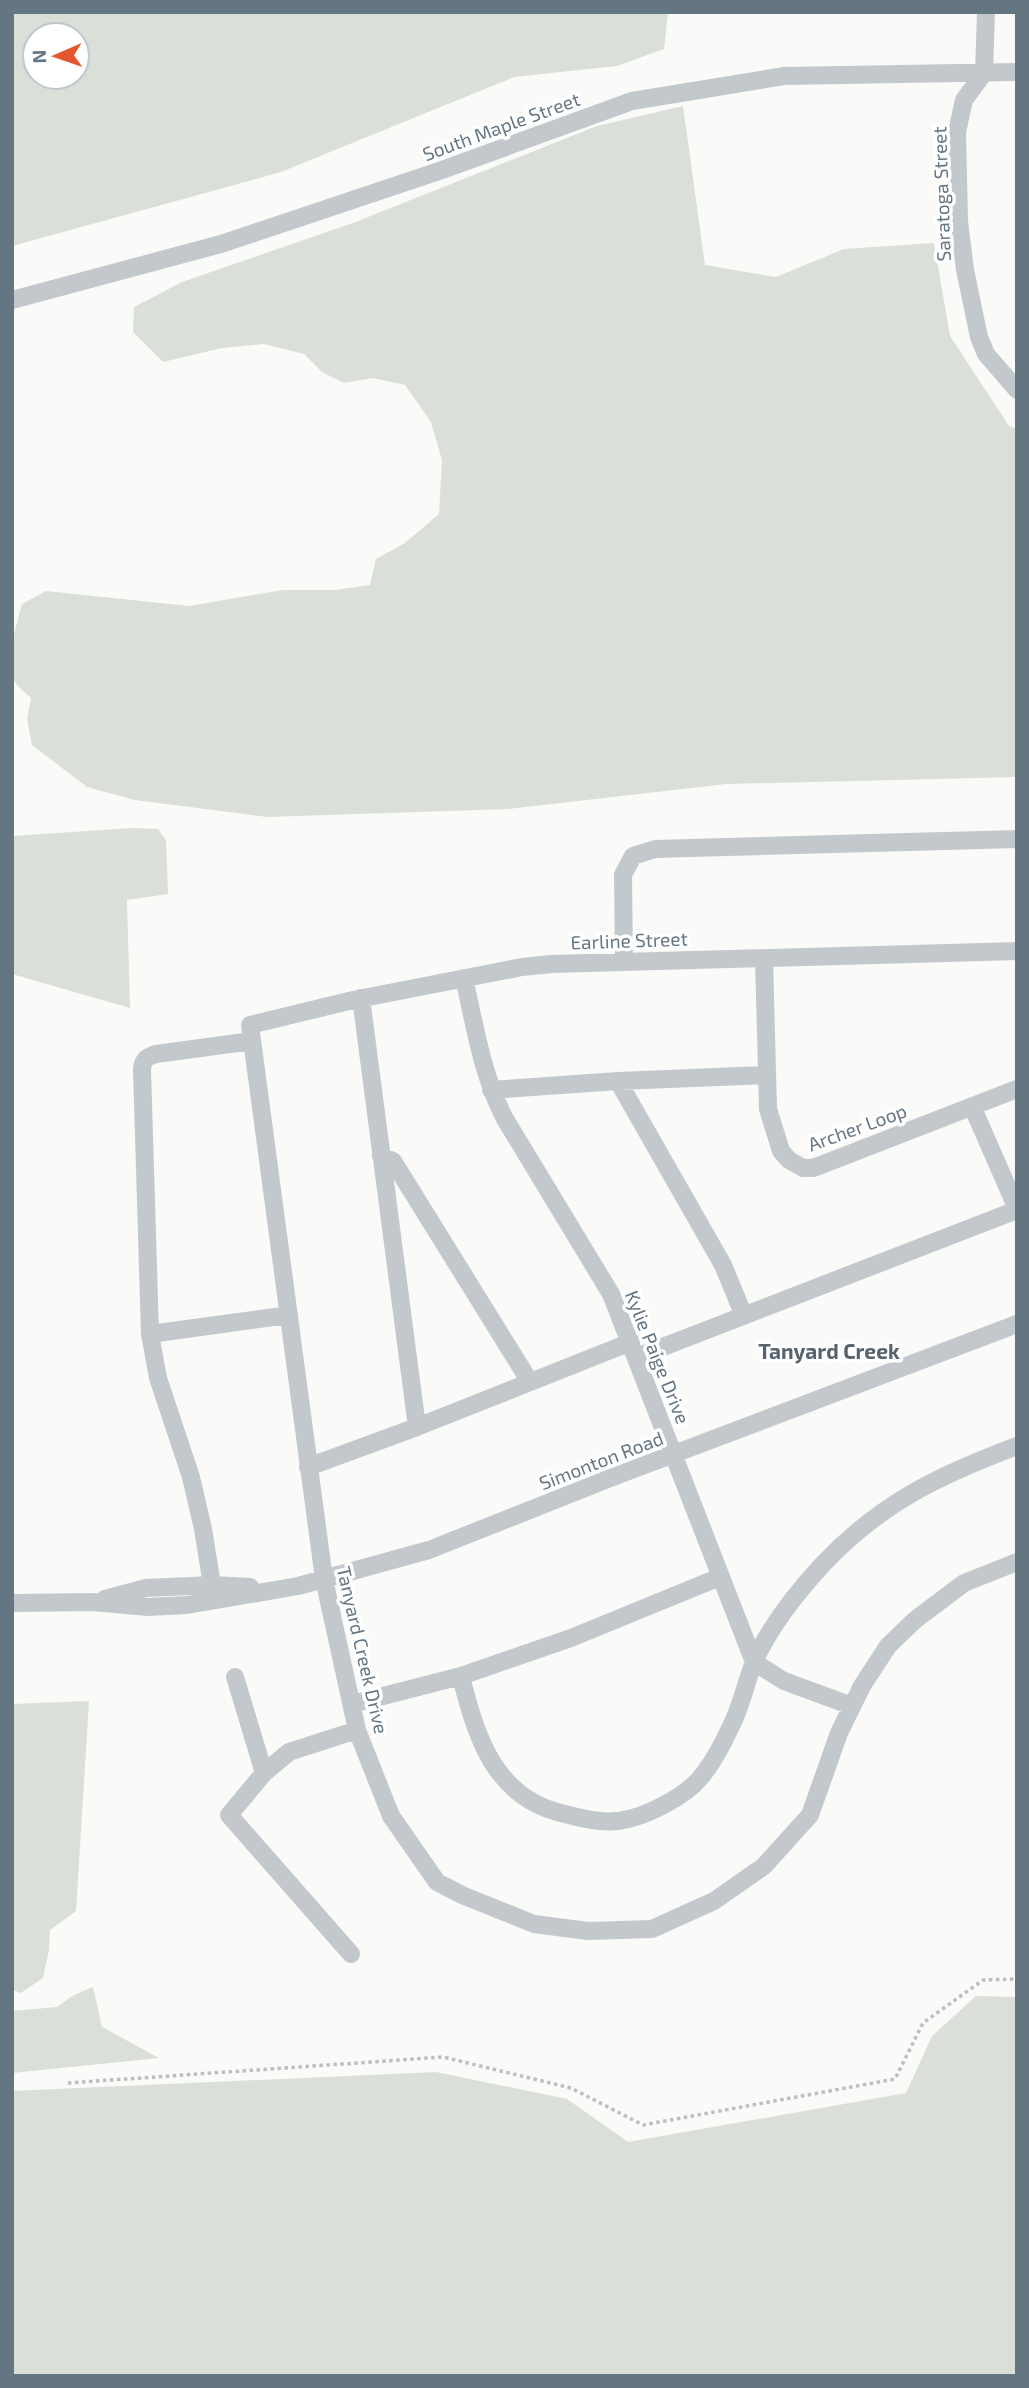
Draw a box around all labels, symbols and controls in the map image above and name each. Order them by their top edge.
north arrow [21,21,91,91]
text: N [27,49,50,64]
street label: South Maple Street [419,87,583,165]
street label: Saratoga Street [927,126,955,262]
street label: Earline Street [570,926,688,954]
street label: Archer Loop [804,1098,910,1156]
street label: Kylie Paige Drive [621,1287,695,1427]
district label: Tanyard Creek [758,1338,900,1364]
street label: Simonton Road [536,1426,666,1494]
street label: Tanyard Creek Drive [333,1564,393,1736]

